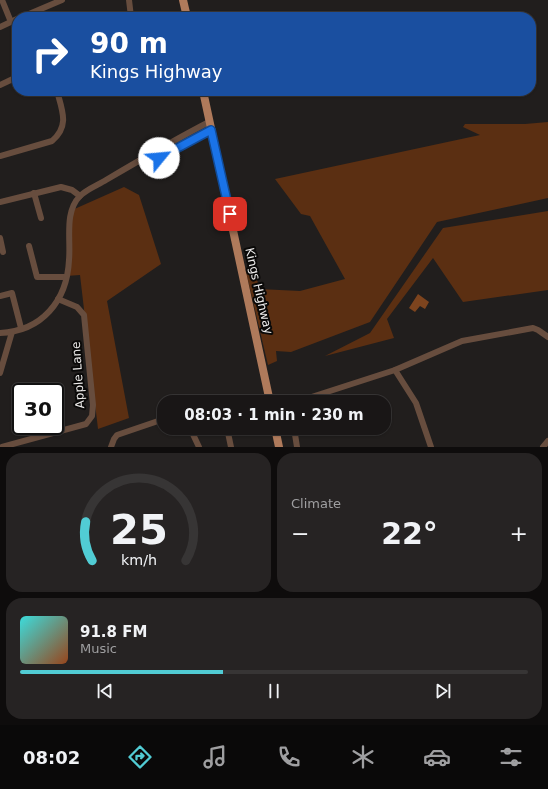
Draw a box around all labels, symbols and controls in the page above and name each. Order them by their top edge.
text: 90 m [90,27,168,60]
icon: right [24,28,76,80]
text: Kings Highway [90,61,223,82]
position arrow [138,137,180,179]
pin [213,197,247,231]
icon: arrive [219,203,241,225]
street label: Kings Highway [242,246,276,336]
street label: Apple Lane [69,341,87,409]
speed limit sign: 30 [12,383,64,435]
text: 08:03 · 1 min · 230 m [184,406,364,424]
text: Climate [291,496,341,511]
text: 25 [110,504,167,553]
text: 22° [381,516,438,551]
text: − [291,521,309,546]
text: + [510,521,528,546]
text: km/h [120,551,157,567]
text: 91.8 FM [80,623,147,641]
text: Music [80,641,117,656]
icon: previous [94,680,116,702]
icon: pause [263,680,285,702]
icon: next [432,680,454,702]
icon: directions [126,743,154,771]
icon: music [201,743,229,771]
icon: phone [275,743,303,771]
icon: climate [349,743,377,771]
icon: car [423,743,451,771]
icon: filters [497,743,525,771]
text: 08:02 [23,747,80,768]

